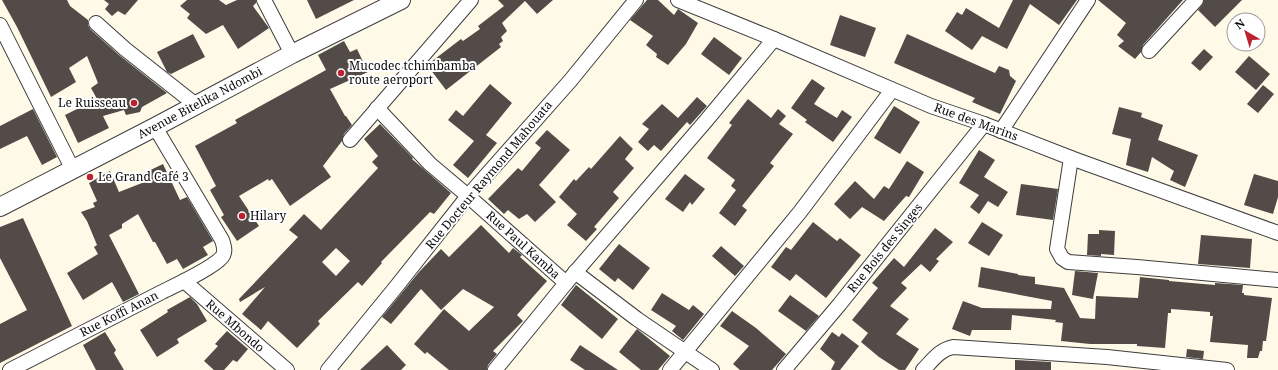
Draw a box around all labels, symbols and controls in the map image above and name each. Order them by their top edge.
north arrow [1226,12,1266,52]
text: N [1232,15,1248,32]
place label: Mucodec tchimbamba route aeroport [349,57,476,88]
street label: Avenue Bitelika Ndombi [134,62,265,143]
marker: Mucodec tchimbamba route aeroport [336,68,346,78]
place label: Le Ruisseau [58,94,126,111]
street label: Rue Docteur Raymond Mahouata [421,97,556,253]
marker: Le Ruisseau [129,98,139,108]
street label: Rue des Marins [932,98,1020,145]
place label: Le Grand Café 3 [98,168,189,185]
marker: Le Grand Café 3 [85,172,95,182]
street label: Rue Bois des Singes [843,199,926,296]
place label: Hilary [250,207,286,224]
street label: Rue Paul Kamba [483,207,564,283]
marker: Hilary [237,211,247,221]
street label: Rue Koffi Anan [77,286,161,341]
street label: Rue Mbondo [202,295,268,356]

